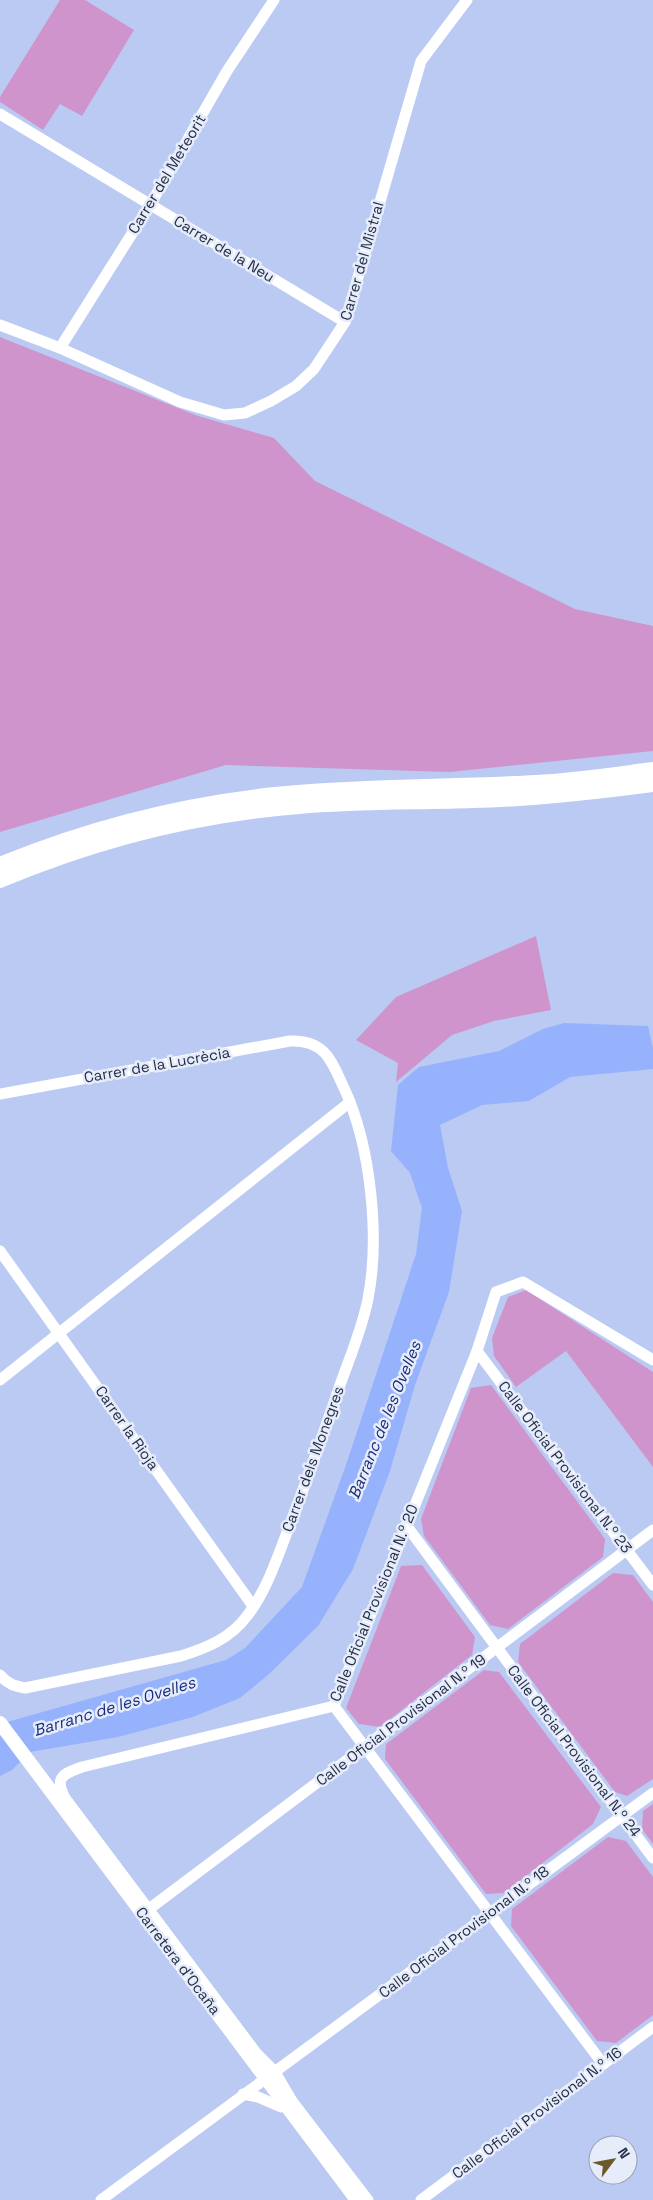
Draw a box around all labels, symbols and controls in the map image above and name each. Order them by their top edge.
street label: Carrer del Meteorit [123,110,210,237]
street label: Carrer del Mistral [335,199,388,322]
street label: Carrer de la Neu [170,211,278,286]
street label: Carrer de la Lucrècia [82,1042,232,1087]
water label: Barranc de les Ovelles [343,1338,426,1502]
street label: Calle Oficial Provisional N.º 23 [494,1377,636,1557]
street label: Carrer la Rioja [91,1382,164,1474]
street label: Carrer dels Monegres [277,1383,348,1534]
street label: Calle Oficial Provisional N.º 20 [325,1501,422,1704]
street label: Calle Oficial Provisional N.º 19 [312,1649,489,1790]
street label: Calle Oficial Provisional N.º 24 [503,1661,645,1841]
water label: Barranc de les Ovelles [31,1672,198,1741]
street label: Calle Oficial Provisional N.º 18 [375,1861,553,2002]
street label: Carretera d'Ocaña [132,1903,225,2019]
street label: Calle Oficial Provisional N.º 16 [449,2043,625,2183]
north arrow [588,2135,638,2185]

